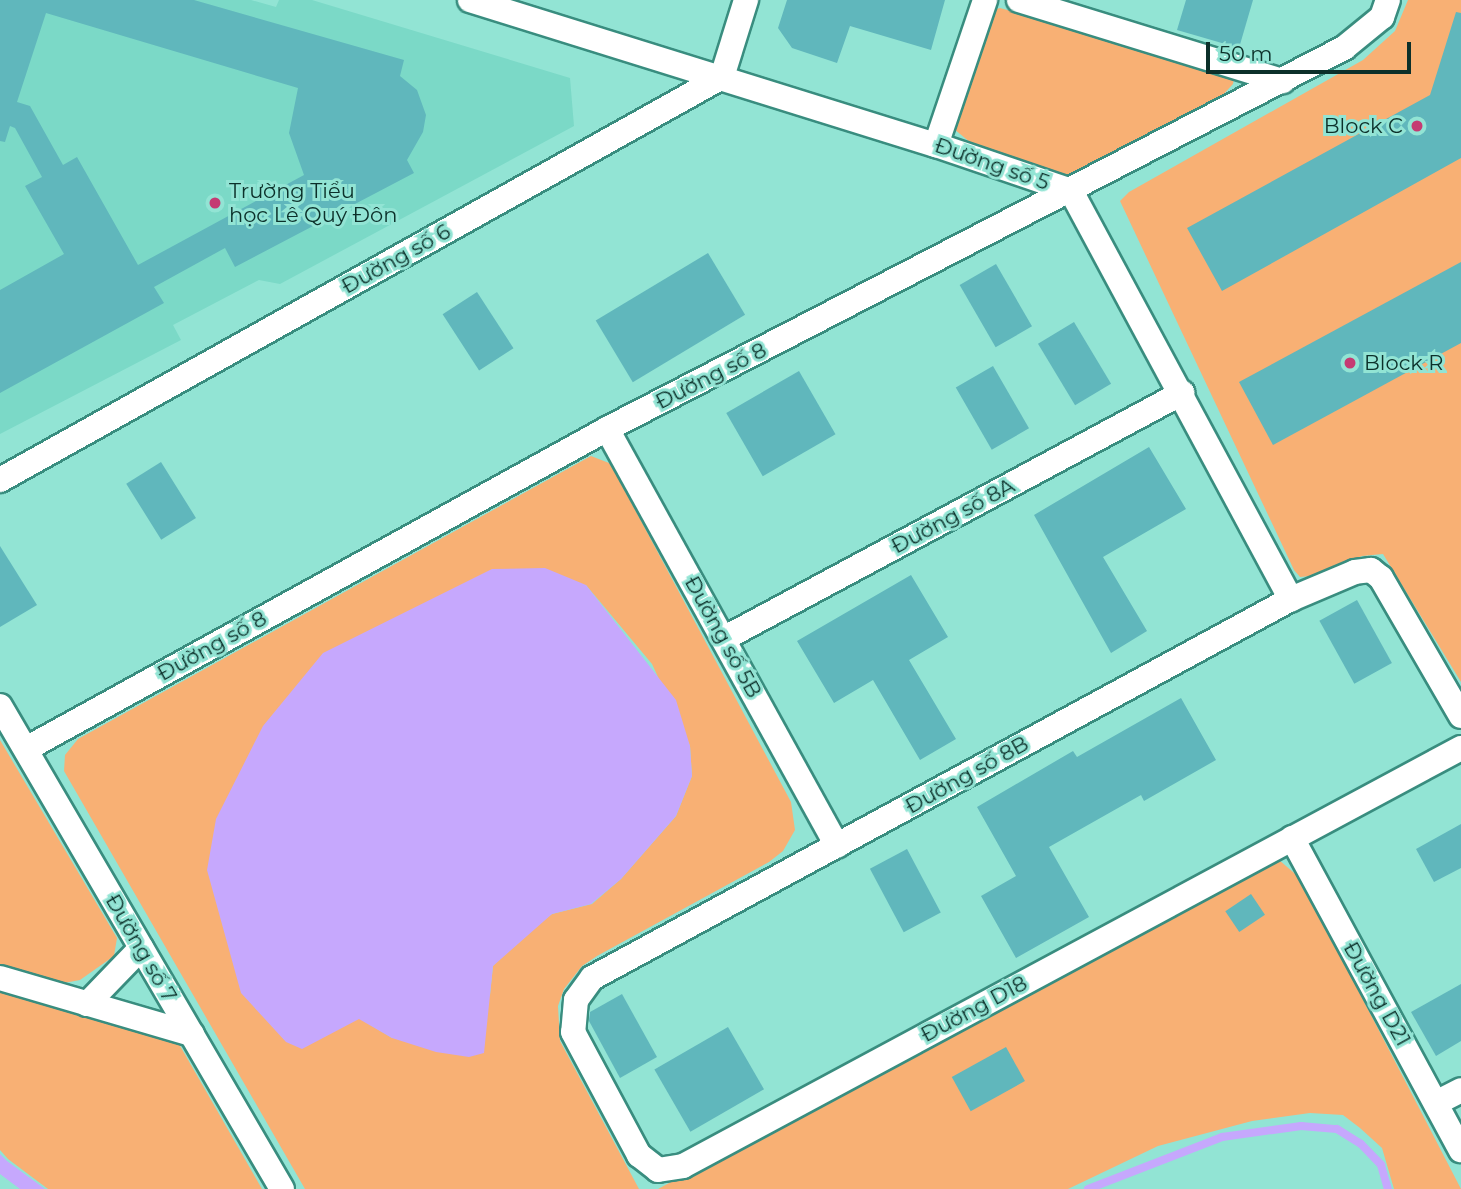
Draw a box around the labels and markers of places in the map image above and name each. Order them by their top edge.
place label: Block C [1324,113,1403,139]
marker: Block C [1409,118,1425,134]
place label: Trường Tiểu học Lê Quý Đôn [229,178,397,228]
marker: Trường Tiểu học Lê Quý Đôn [207,195,223,211]
place label: Block R [1364,350,1444,376]
marker: Block R [1342,355,1358,371]

